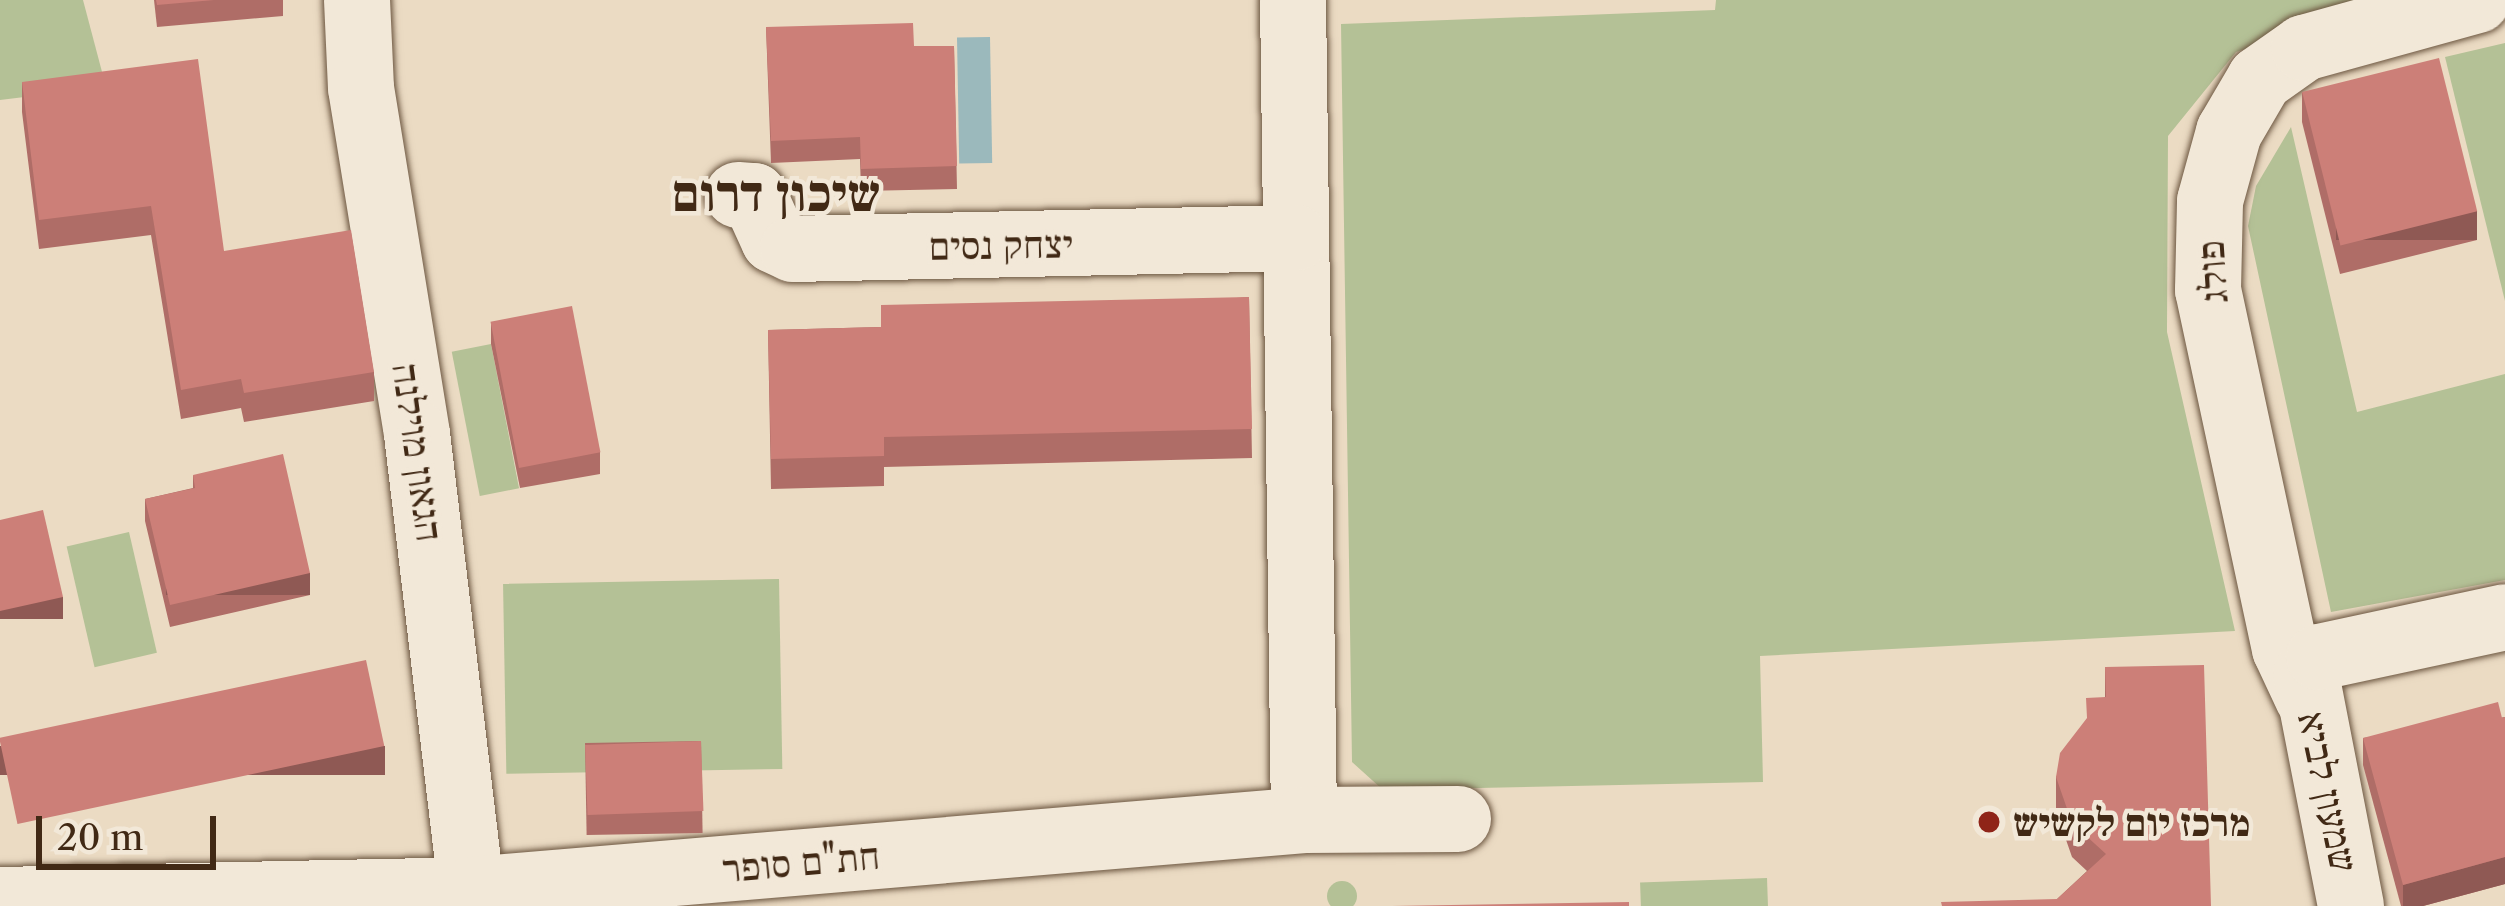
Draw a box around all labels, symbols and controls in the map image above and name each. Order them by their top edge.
district label: שיכון דרום [672,162,880,224]
street label: יצחק נסים [929,220,1073,270]
street label: פולג [2186,239,2238,305]
street label: הגאון מוילנה [382,360,454,544]
street label: שמעון לביא [2288,708,2368,876]
scale bar [42,792,222,866]
place label: מרכז יום לקשיש [2013,799,2250,845]
marker: מרכז יום לקשיש [1976,809,2002,835]
text: 20 m [57,815,144,859]
street label: חת"ם סופר [720,832,882,892]

